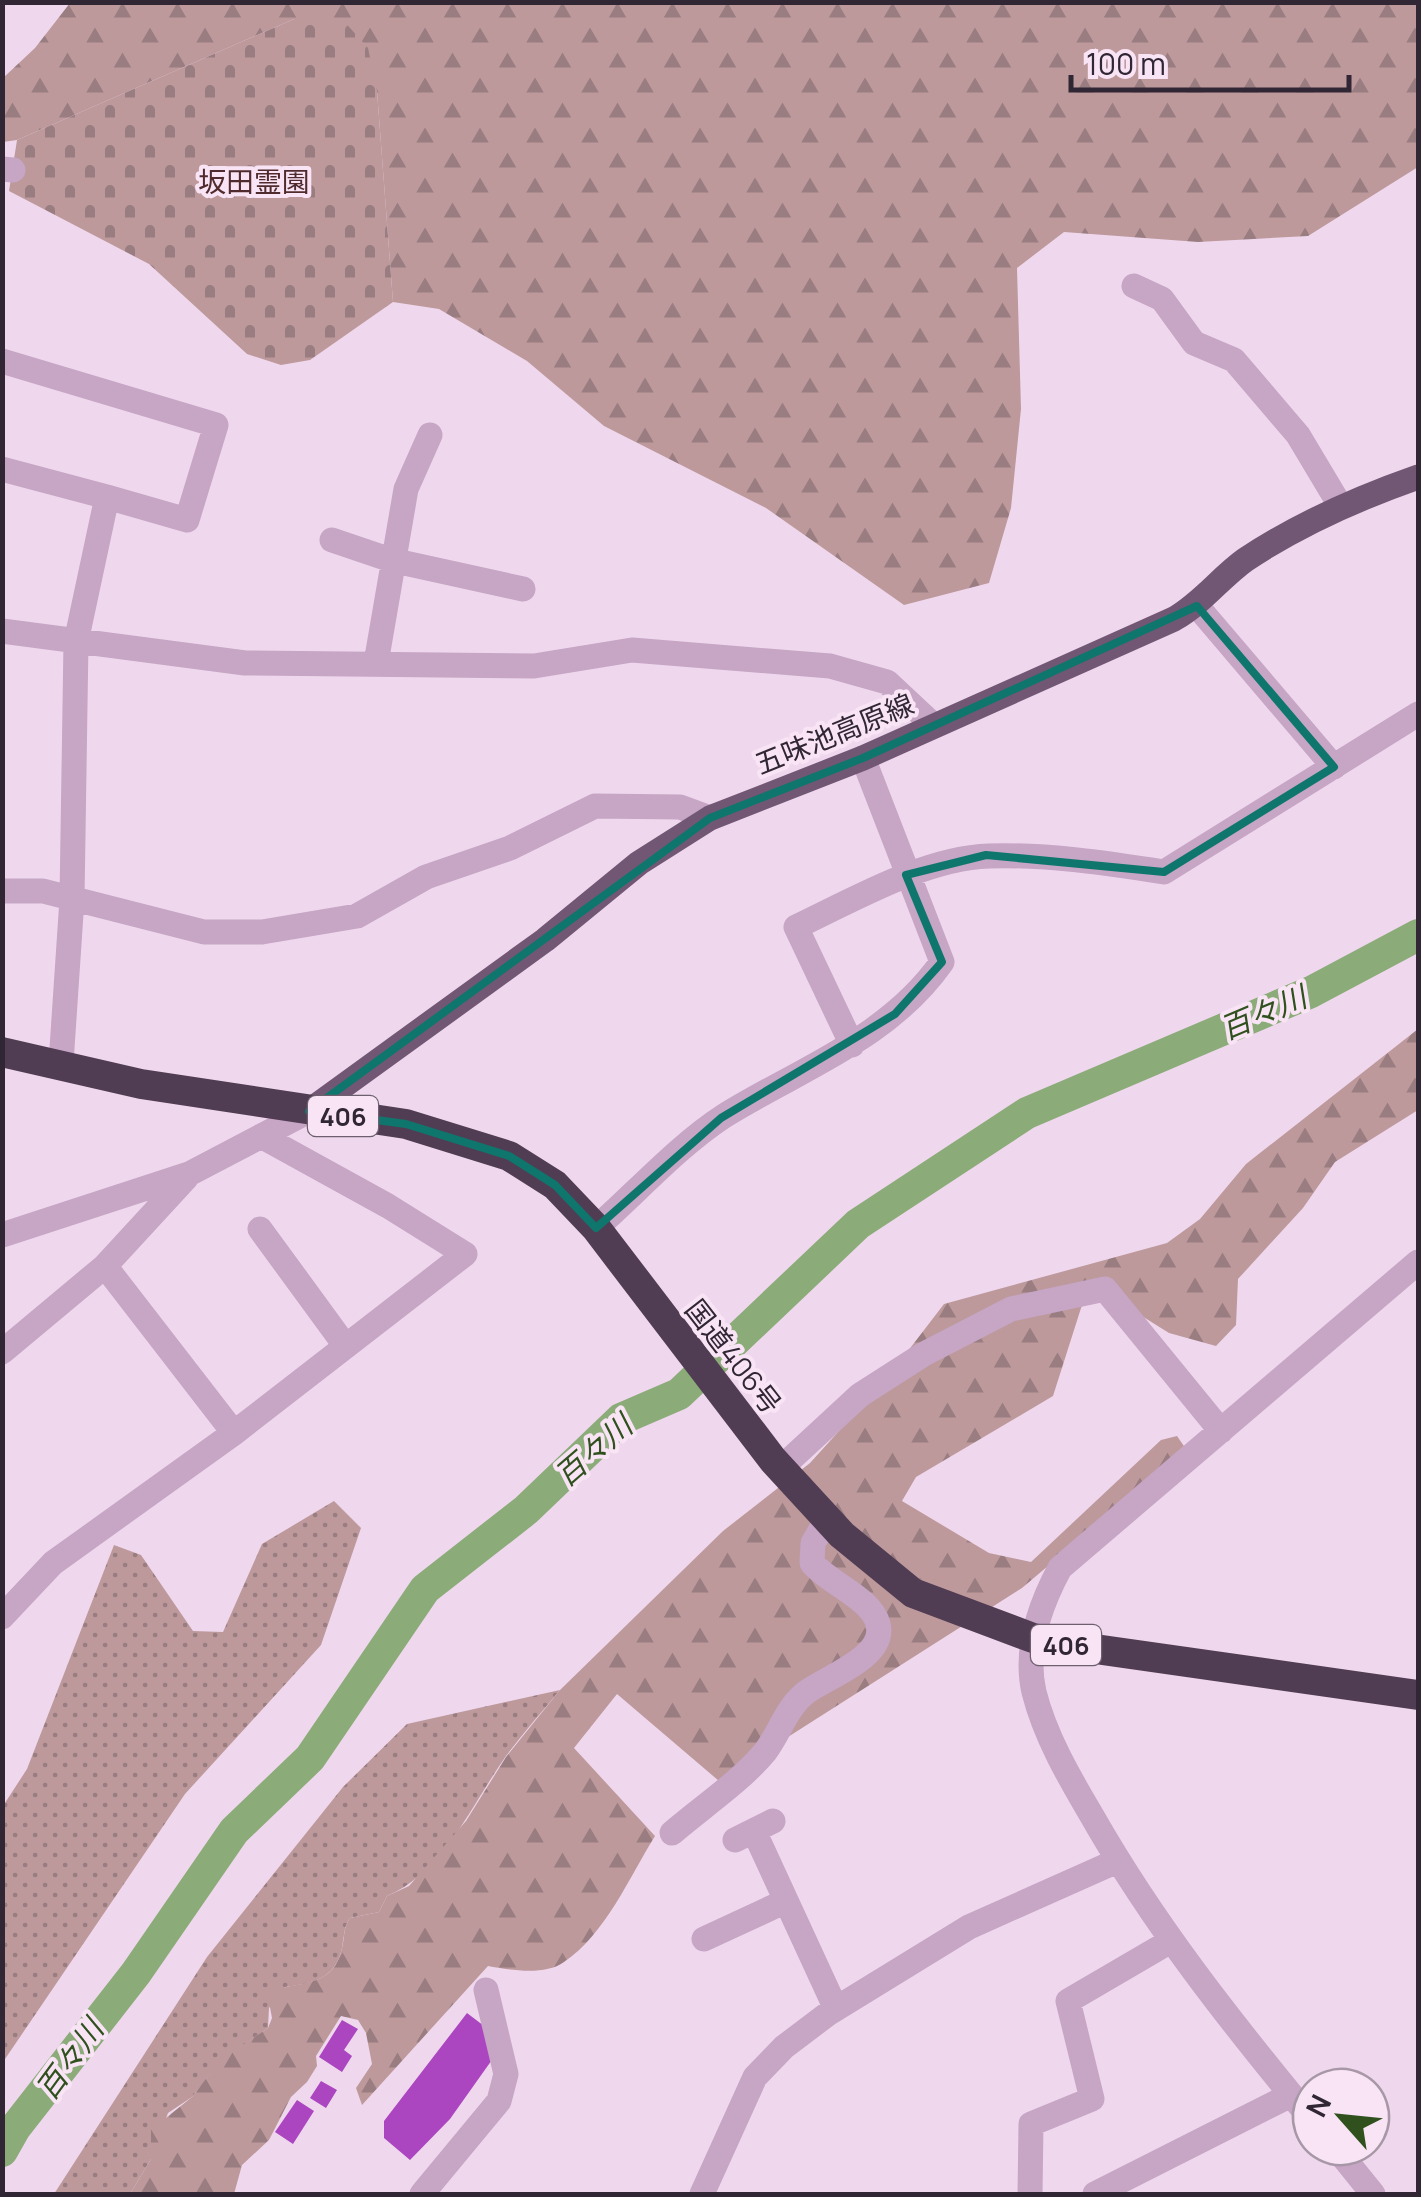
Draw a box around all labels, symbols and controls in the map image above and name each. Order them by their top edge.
scale bar [1071,30,1348,92]
text: 100 m [1086,43,1166,84]
park label: 坂田霊園 [198,162,310,200]
street label: 五味池高原線 [749,684,919,782]
water label: 百々川 [1214,974,1315,1048]
road number: 406 [308,1096,378,1136]
street label: 国道406号 [677,1291,791,1421]
water label: 百々川 [546,1403,643,1495]
road number: 406 [1031,1625,1101,1665]
water label: 百々川 [26,2008,114,2107]
north arrow [1291,2067,1391,2167]
text: N [1296,2088,1339,2123]

